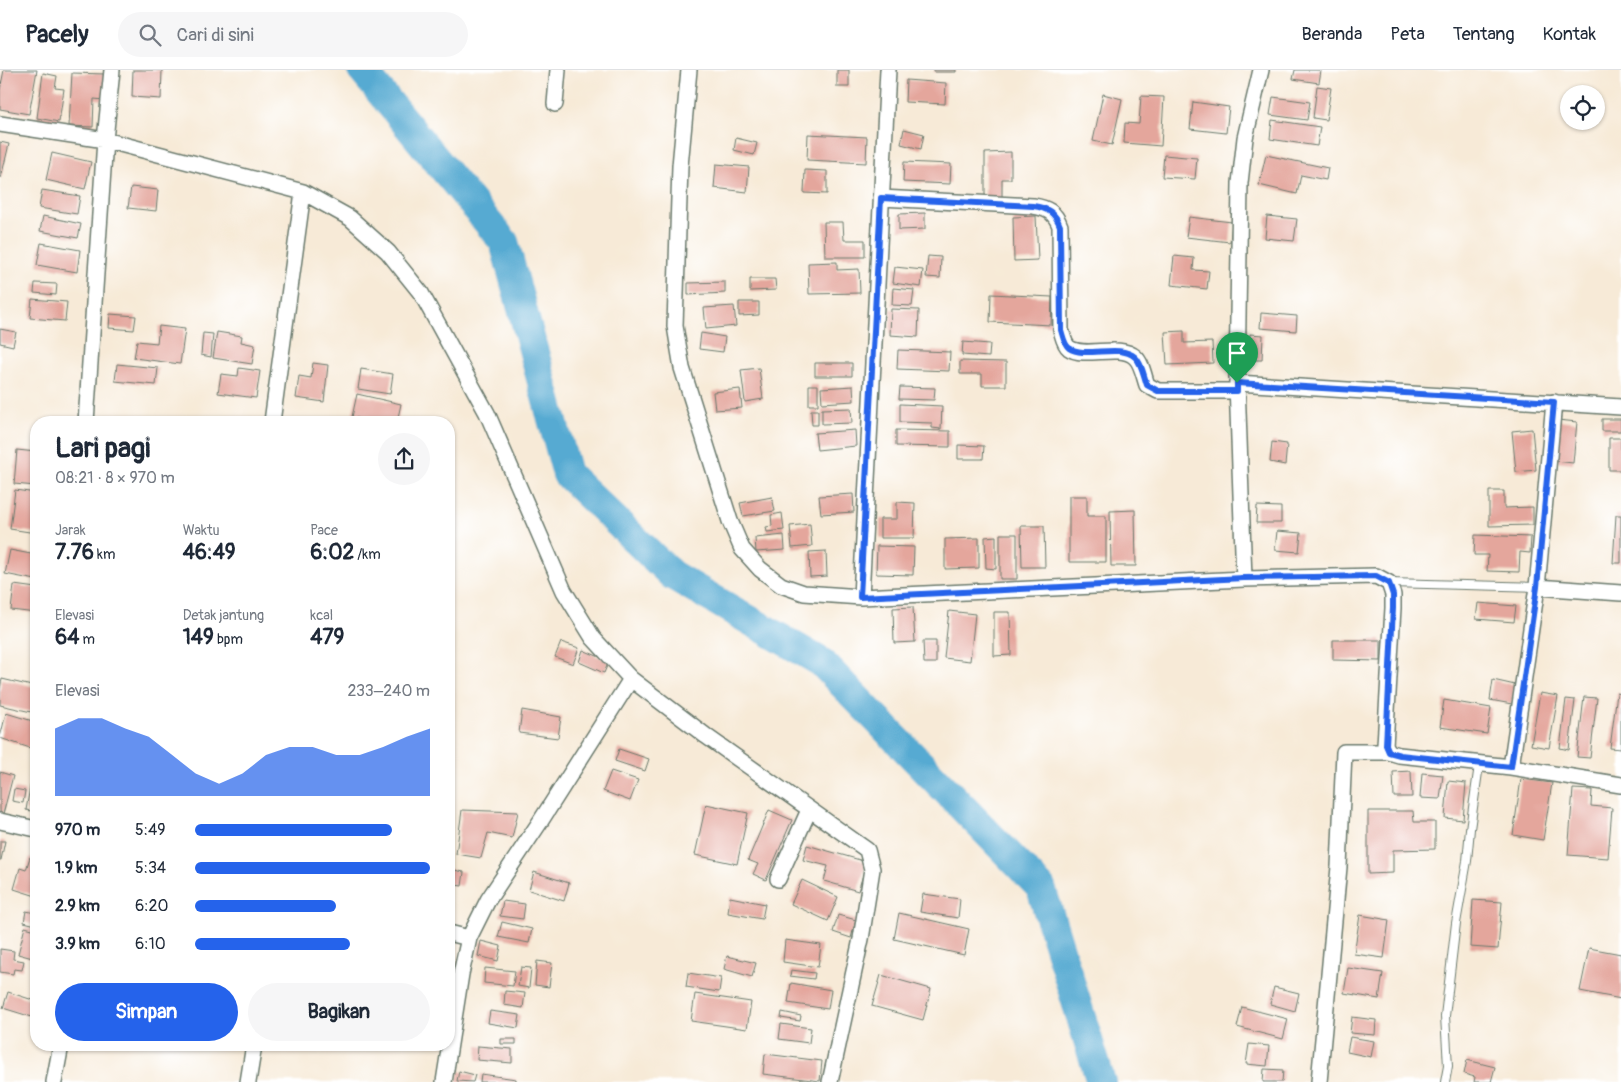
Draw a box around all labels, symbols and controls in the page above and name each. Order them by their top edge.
search box [118,12,468,57]
text: Pacely [25,20,88,49]
icon: search [136,21,164,49]
text: Cari di sini [176,23,254,47]
text: Beranda [1302,23,1362,46]
text: Peta [1390,23,1425,46]
text: Tentang [1453,23,1515,46]
text: Kontak [1543,23,1596,46]
map controls [1560,85,1605,130]
button: locate [1560,85,1605,130]
pin [1216,332,1258,383]
icon: arrive [1223,339,1251,367]
text: Lari pagi [55,431,150,466]
button: share [378,433,430,485]
text: 08:21 · 8 × 970 m [55,468,175,488]
text: Jarak [55,522,86,539]
text: Waktu [183,522,220,539]
text: Pace [310,522,338,539]
text: 7.76 [55,539,94,566]
text: 46:49 [183,539,236,566]
text: 6:02 [310,539,354,566]
text: km [94,546,115,563]
text: /km [354,546,381,563]
text: Elevasi [55,607,94,624]
text: Detak jantung [183,607,264,624]
text: kcal [310,607,333,624]
text: 64 [55,624,79,651]
text: 149 [183,624,214,651]
text: 479 [310,624,344,651]
text: m [79,631,95,648]
text: bpm [214,631,243,648]
text: Elevasi [55,681,100,701]
text: 233–240 m [347,681,430,701]
text: 970 m [55,820,100,840]
text: 5:49 [135,820,165,840]
text: 1.9 km [55,858,97,878]
text: 5:34 [135,858,166,878]
text: 2.9 km [55,896,100,916]
text: 6:20 [135,896,168,916]
text: 3.9 km [55,934,100,954]
text: 6:10 [135,934,166,954]
button: Simpan [55,983,238,1041]
button: Bagikan [248,983,430,1041]

